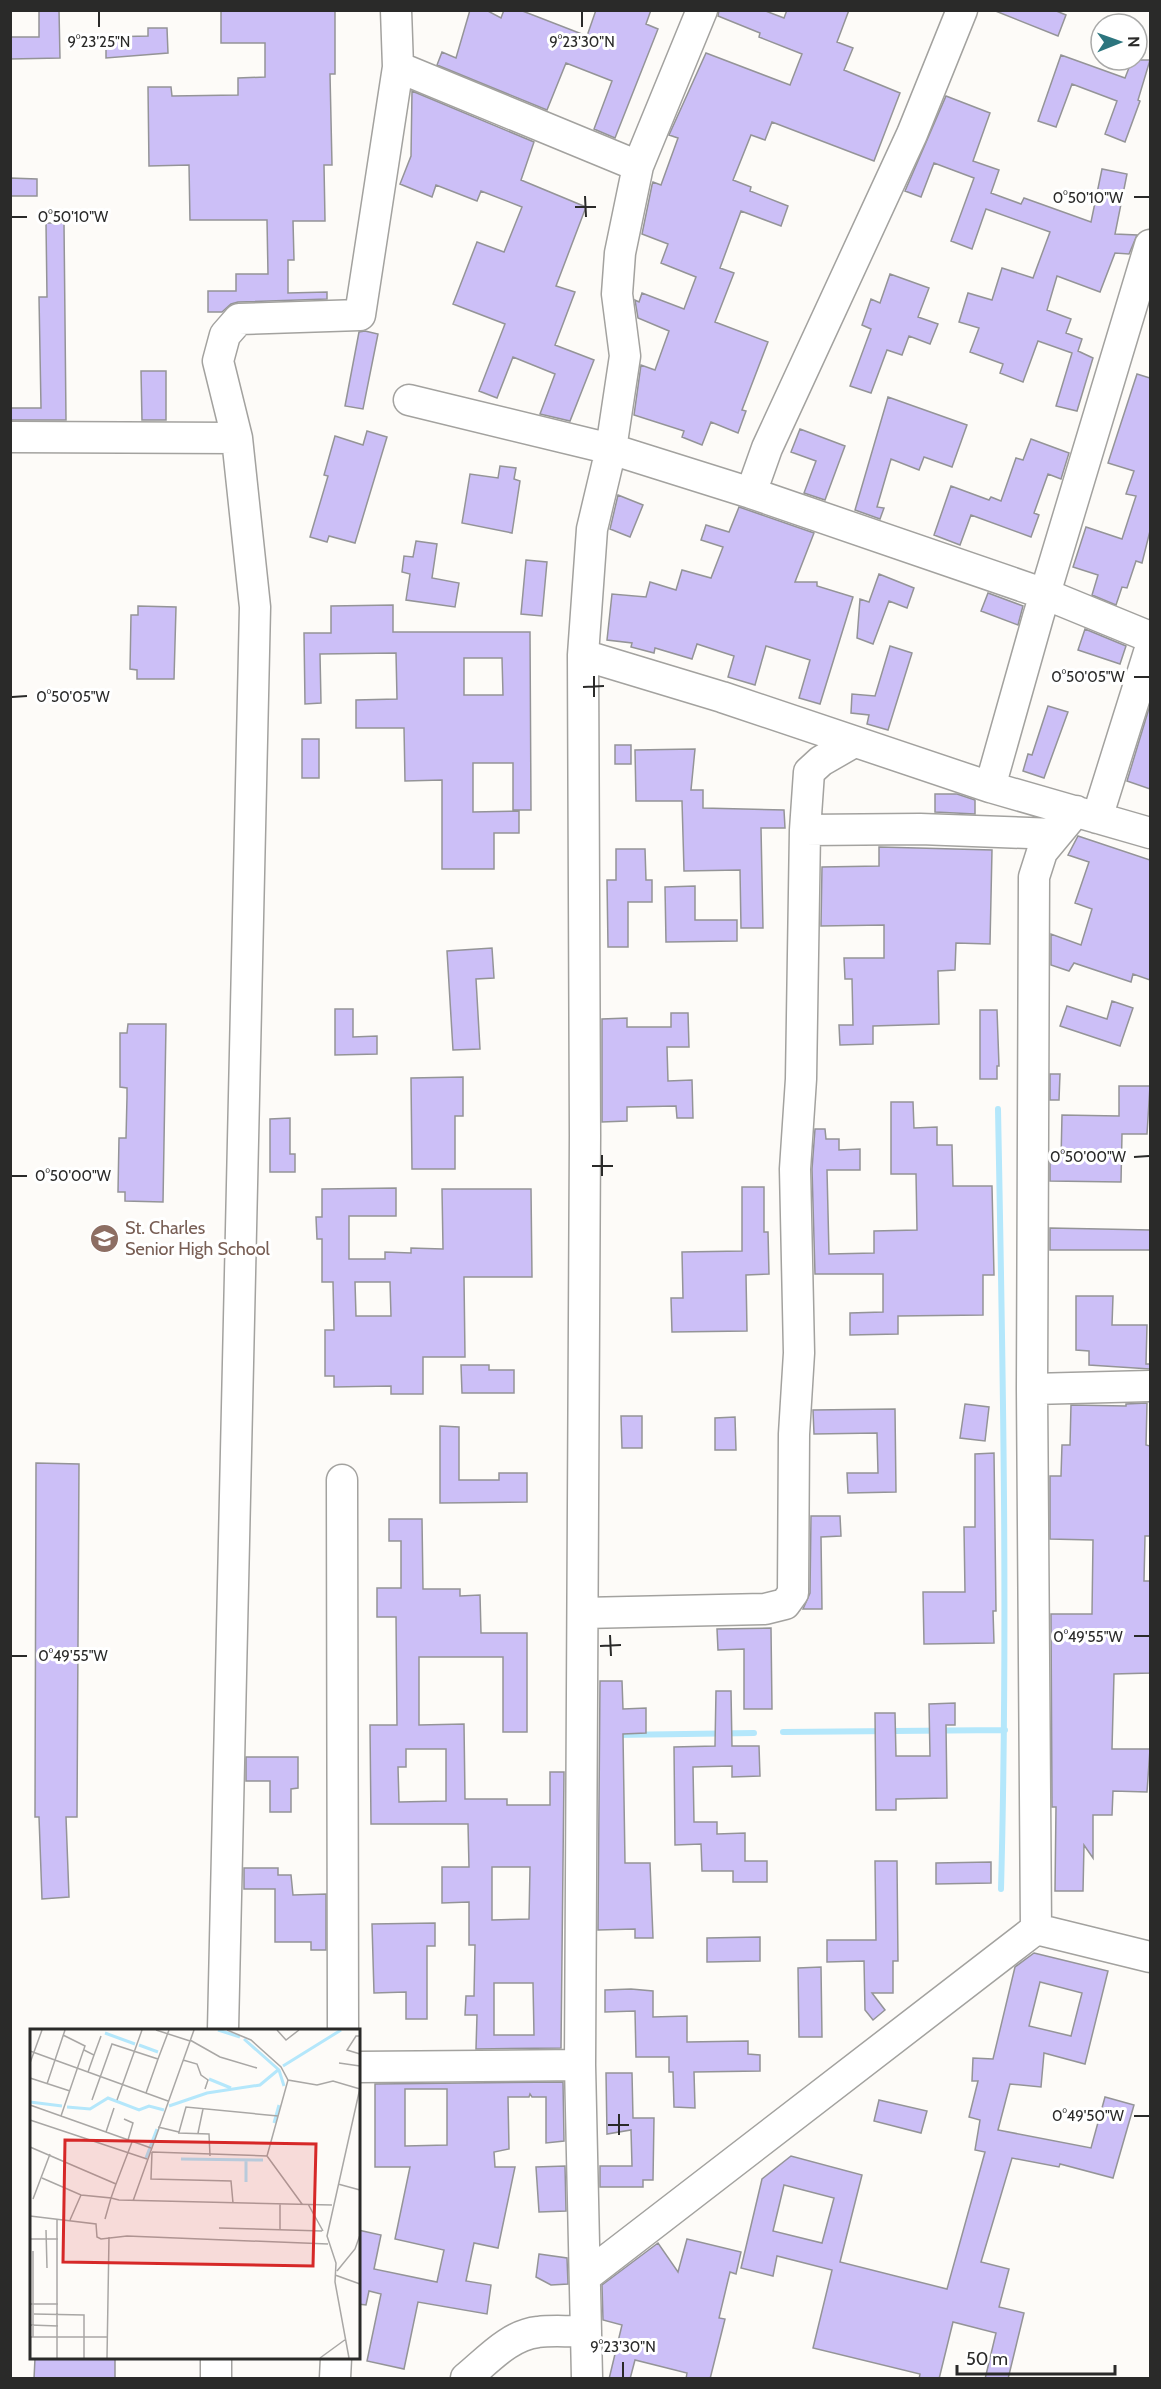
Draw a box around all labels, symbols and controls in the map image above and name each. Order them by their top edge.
north arrow [1089,12,1149,72]
text: 9°23'25"N [68,33,130,51]
text: 9°23'30"N [549,33,615,51]
text: N [1124,36,1143,48]
text: 0°50'10"W [1053,189,1124,207]
text: 0°50'10"W [38,208,109,226]
text: 0°50'05"W [1051,668,1126,686]
text: 0°50'05"W [36,688,111,706]
text: 0°50'00"W [1050,1148,1127,1166]
text: 0°50'00"W [35,1167,112,1185]
place label: St. Charles Senior High School [125,1217,271,1260]
school or university icon: St. Charles Senior High School [88,1222,120,1254]
text: 0°49'55"W [1053,1628,1124,1646]
text: 0°49'55"W [38,1647,109,1665]
inset map [30,2029,360,2359]
text: 0°49'50"W [1052,2107,1125,2125]
text: 9°23'30"N [590,2338,656,2356]
scale bar [957,2338,1114,2376]
text: 50 m [966,2348,1008,2370]

